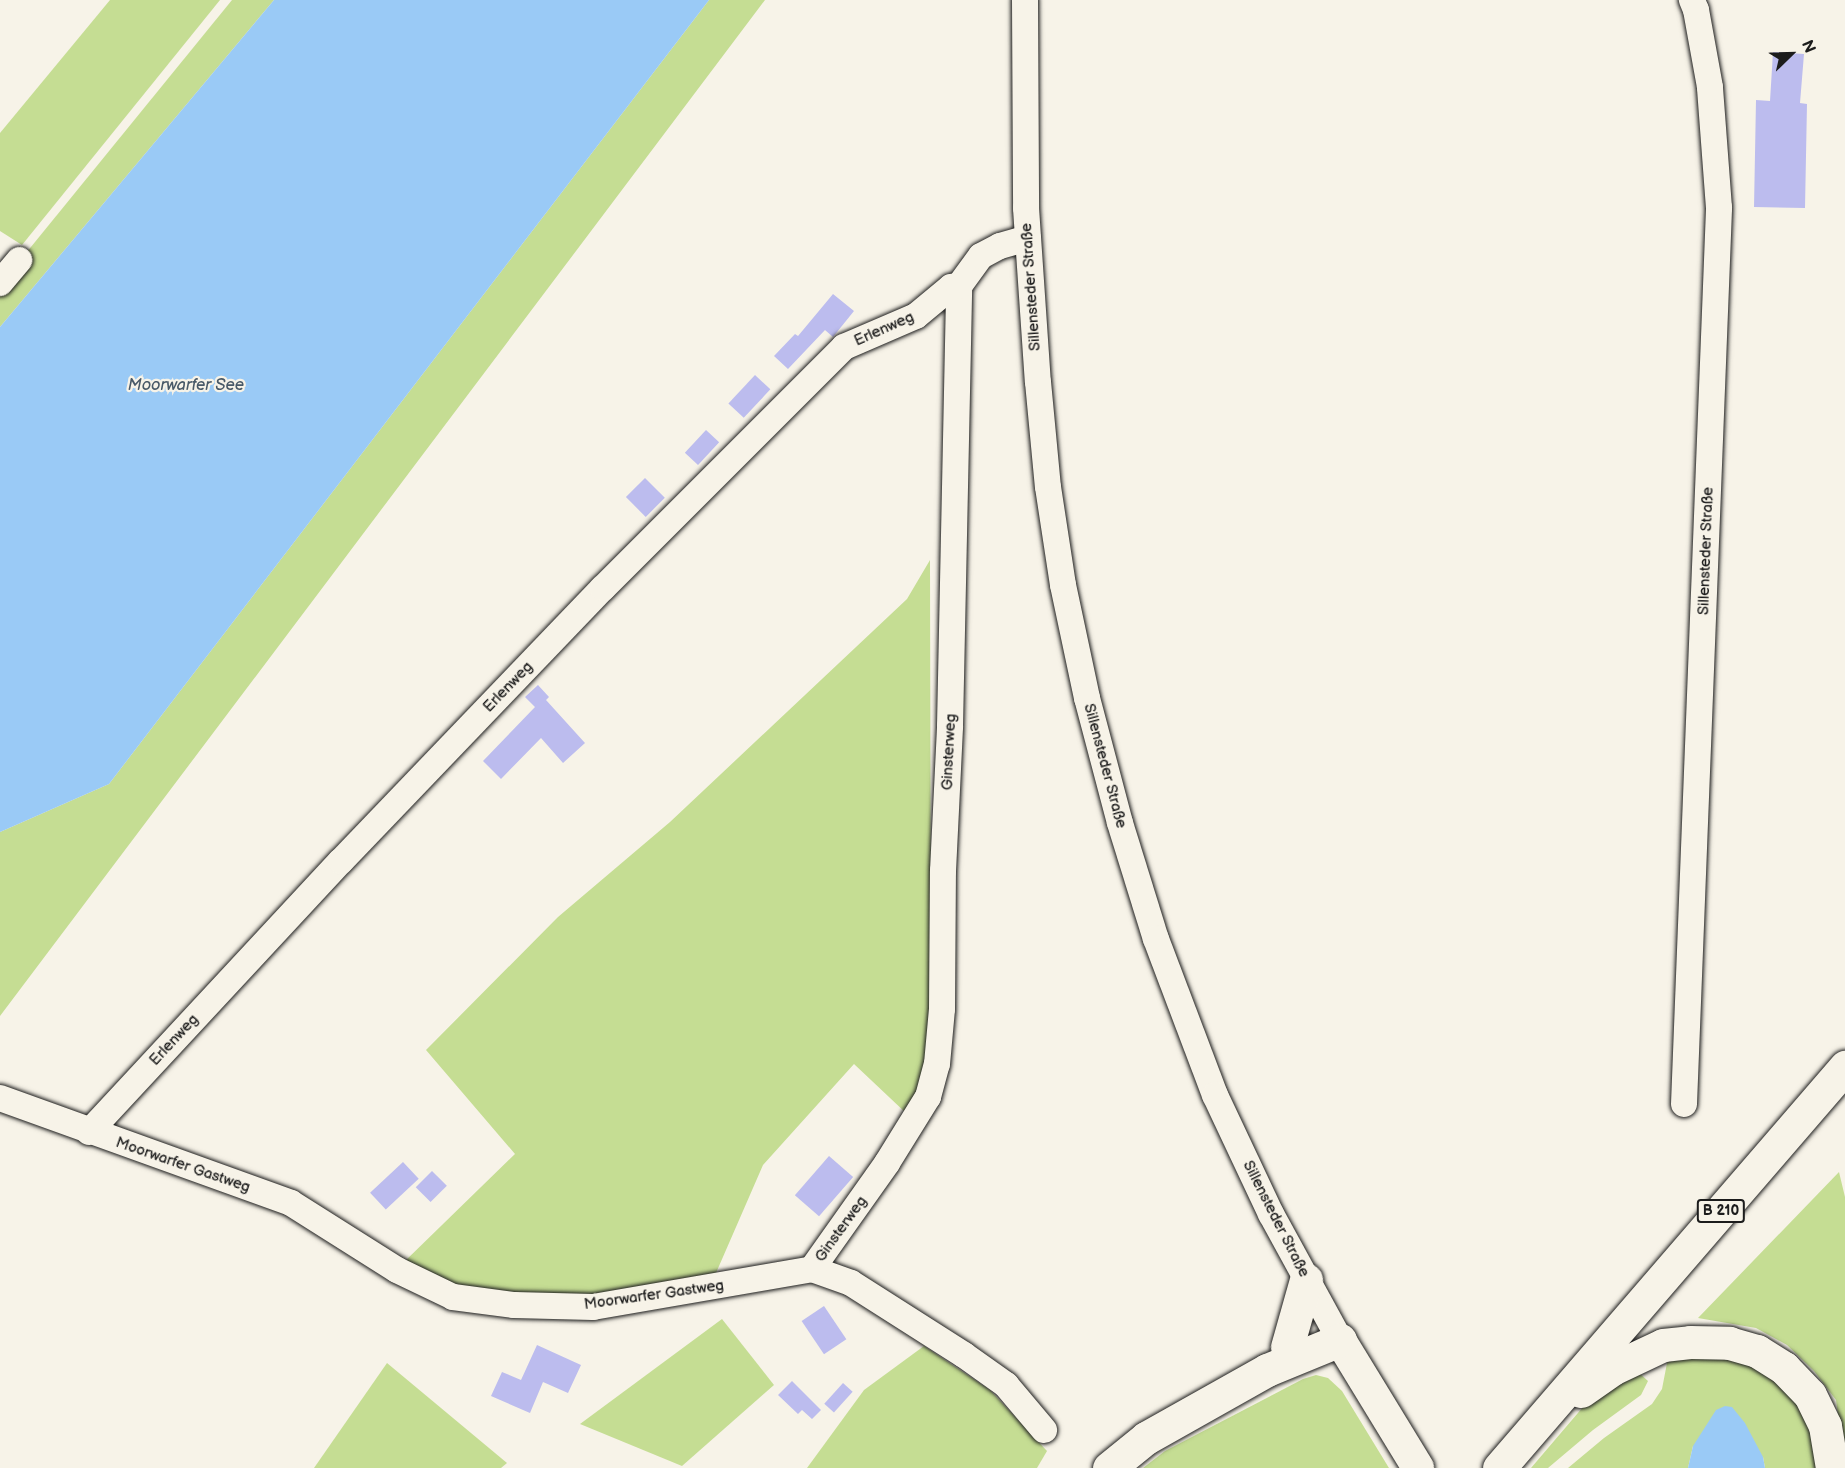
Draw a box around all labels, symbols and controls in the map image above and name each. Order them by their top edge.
north arrow [1761,24,1821,84]
text: N [1797,38,1819,56]
street label: Sillensteder Straße [1018,222,1044,352]
street label: Erlenweg [851,308,917,350]
water label: Moorwarfer See [128,376,244,396]
street label: Sillensteder Straße [1695,486,1717,616]
street label: Erlenweg [480,658,536,716]
street label: Sillensteder Straße [1080,702,1130,830]
street label: Ginsterweg [938,713,960,791]
street label: Erlenweg [146,1011,202,1069]
street label: Moorwarfer Gastweg [113,1134,253,1196]
street label: Sillensteder Straße [1239,1158,1313,1280]
street label: Ginsterweg [811,1193,871,1265]
road number: B 210 [1696,1200,1746,1222]
street label: Moorwarfer Gastweg [583,1276,725,1314]

